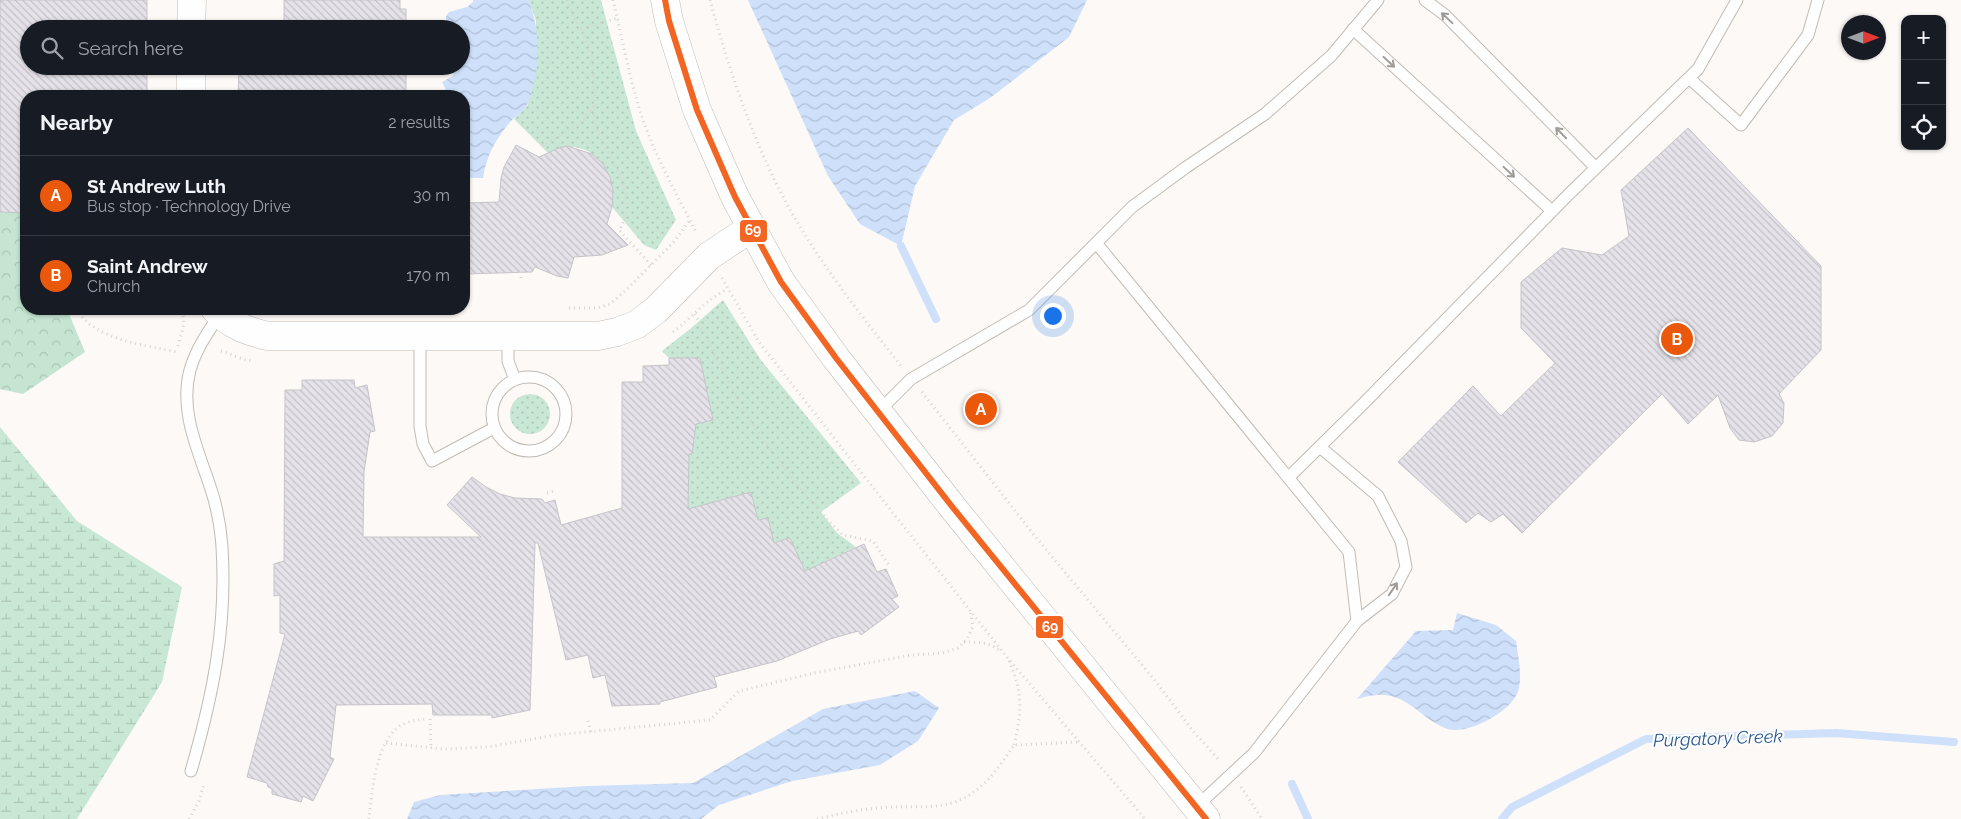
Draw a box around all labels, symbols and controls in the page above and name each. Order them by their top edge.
one-way arrow [1441,12,1454,24]
north arrow [1841,15,1886,60]
map controls [1901,15,1946,150]
button: + [1901,15,1946,60]
search box [20,20,470,75]
icon: search [38,34,66,62]
text: Search here [78,37,184,59]
one-way arrow [1383,56,1396,68]
button: − [1901,60,1946,105]
button: locate [1901,105,1946,150]
text: Nearby [40,110,113,135]
text: 2 results [388,113,450,132]
one-way arrow [1556,128,1568,140]
one-way arrow [1503,166,1516,178]
text: St Andrew Luth [87,175,226,197]
text: A [51,186,61,205]
text: 30 m [413,186,450,205]
text: Bus stop · Technology Drive [87,197,291,216]
line badge: 69 [739,219,768,243]
text: 69 [745,222,761,238]
text: Saint Andrew [87,255,208,277]
text: B [51,266,61,285]
text: 170 m [406,266,450,285]
text: Church [87,277,140,296]
your location [1040,303,1066,329]
pin: B [1661,320,1693,358]
pin: A [965,390,997,428]
one-way arrow [1388,582,1399,596]
line badge: 69 [1035,615,1064,639]
text: 69 [1042,619,1058,635]
water label: Purgatory Creek [1653,725,1784,751]

